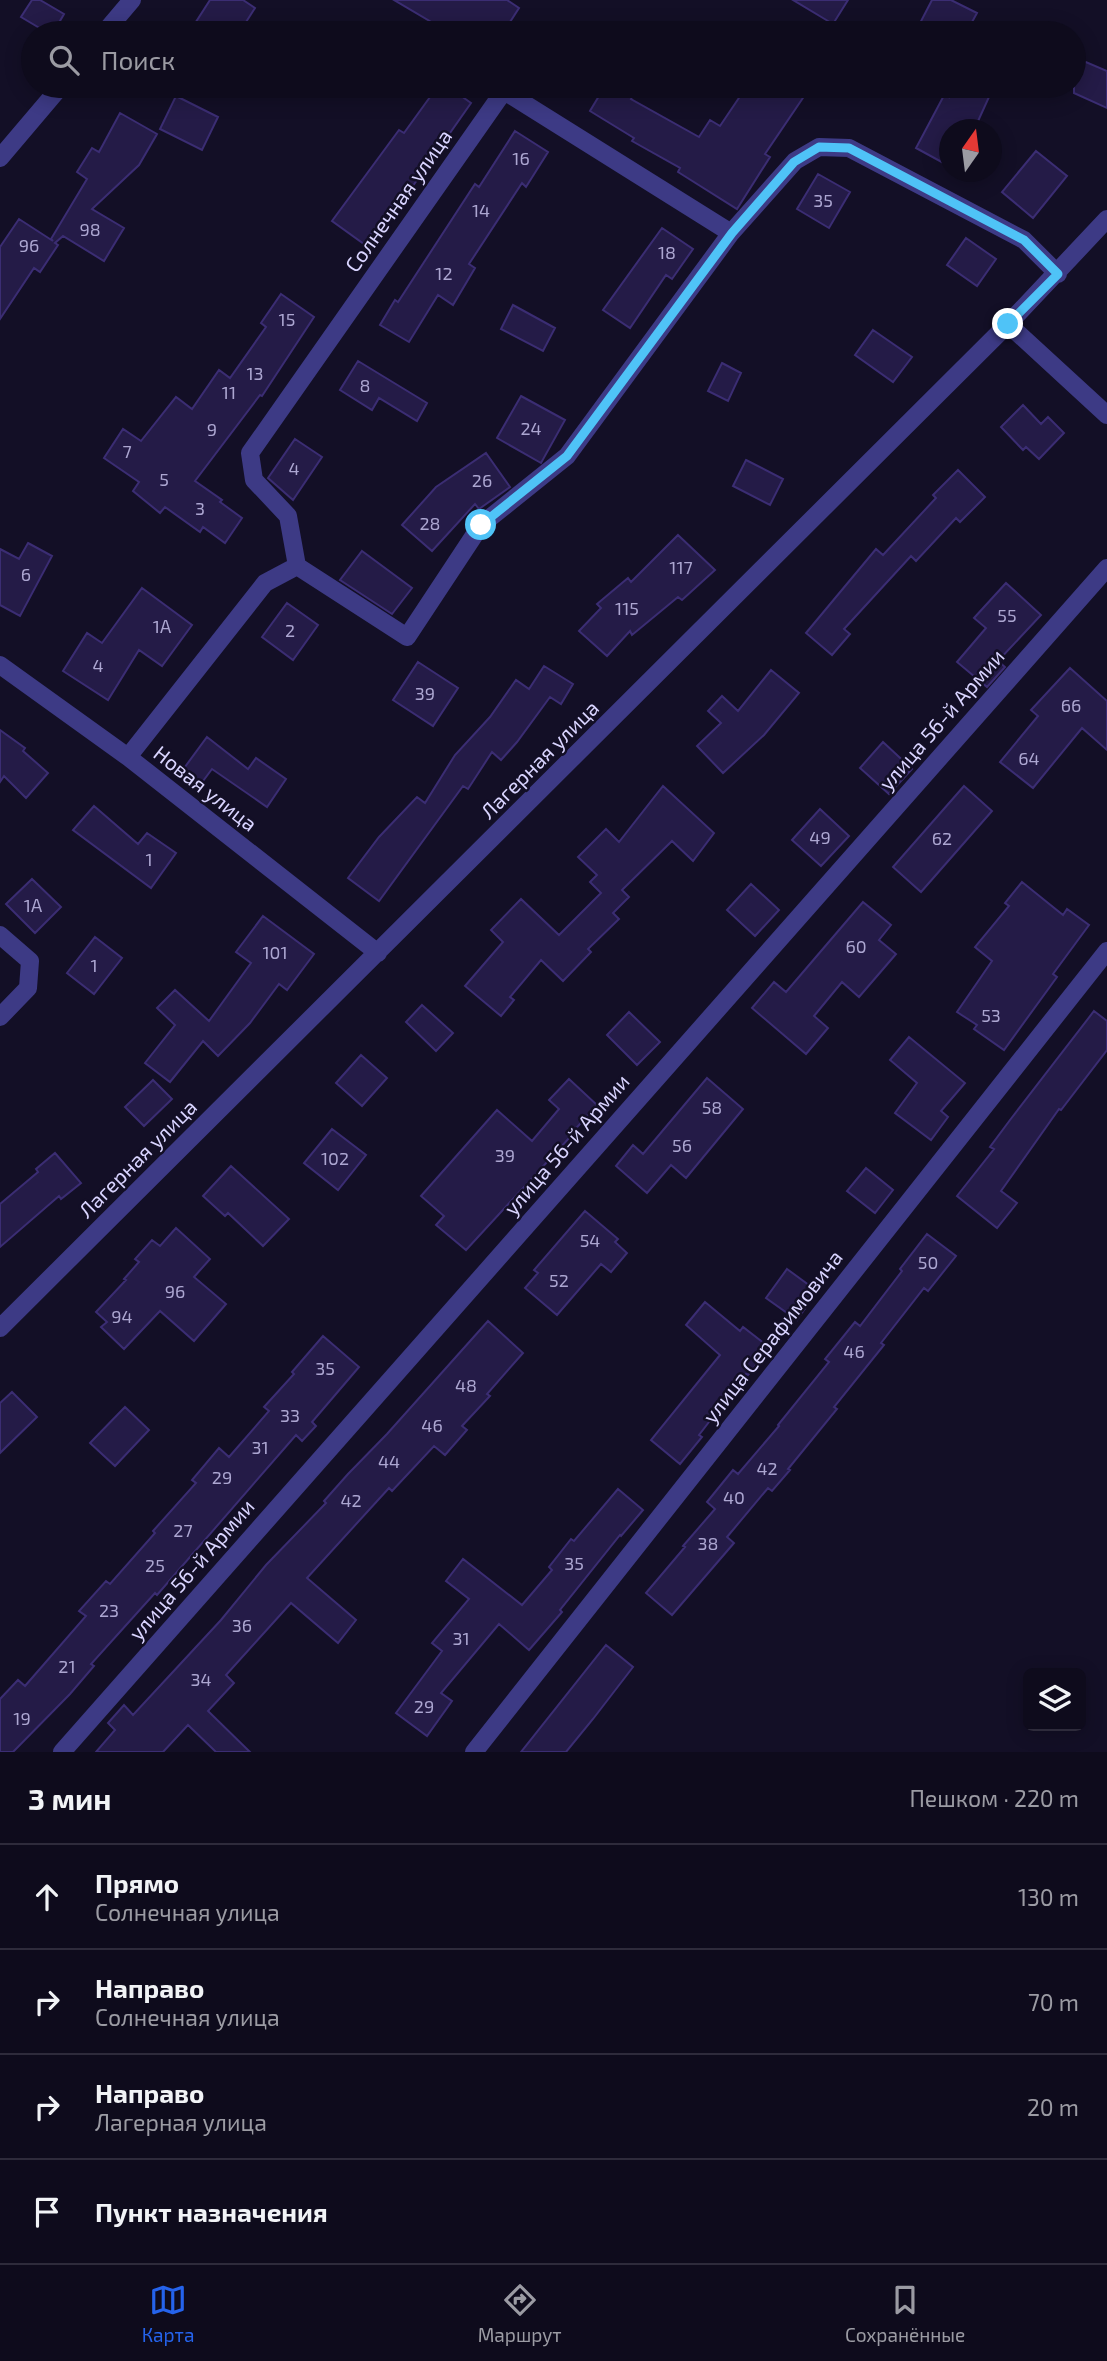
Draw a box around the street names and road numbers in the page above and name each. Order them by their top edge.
street label: Солнечная улица [339,124,457,277]
street label: улица 56-й Армии [873,643,1010,795]
street label: Лагерная улица [475,695,604,824]
street label: Новая улица [149,740,262,837]
street label: улица 56-й Армии [498,1068,635,1220]
street label: Лагерная улица [73,1094,202,1223]
street label: улица Серафимовича [697,1245,848,1428]
street label: улица 56-й Армии [123,1493,260,1645]

